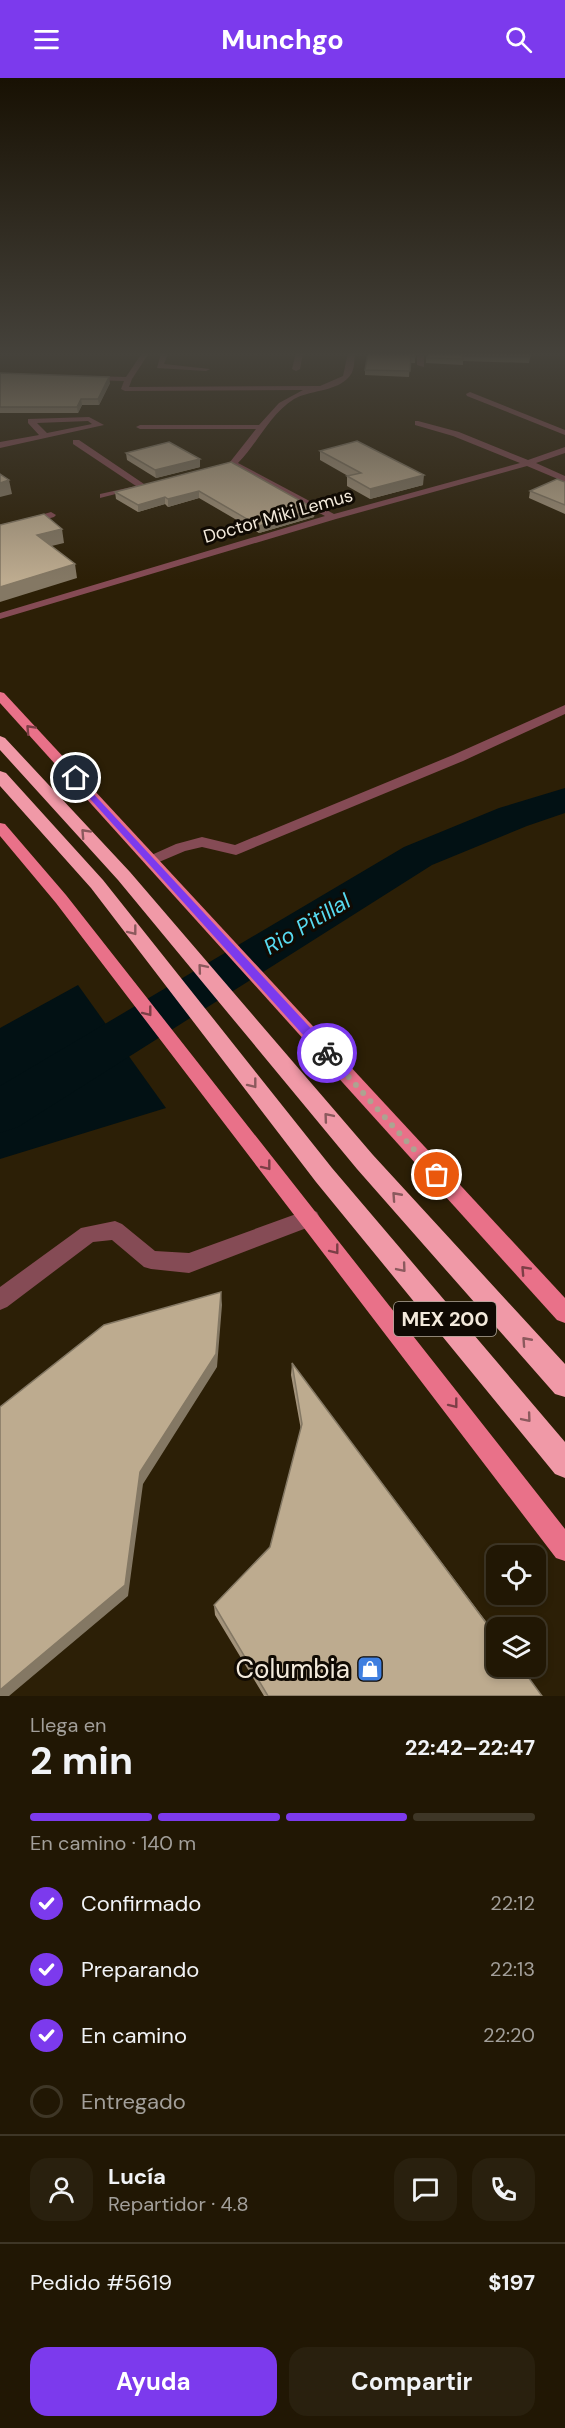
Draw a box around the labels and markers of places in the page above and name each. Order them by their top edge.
pin [50,752,101,803]
pin [411,1149,462,1200]
place label: Columbia [235,1652,350,1686]
shop icon: Columbia [355,1654,385,1684]

